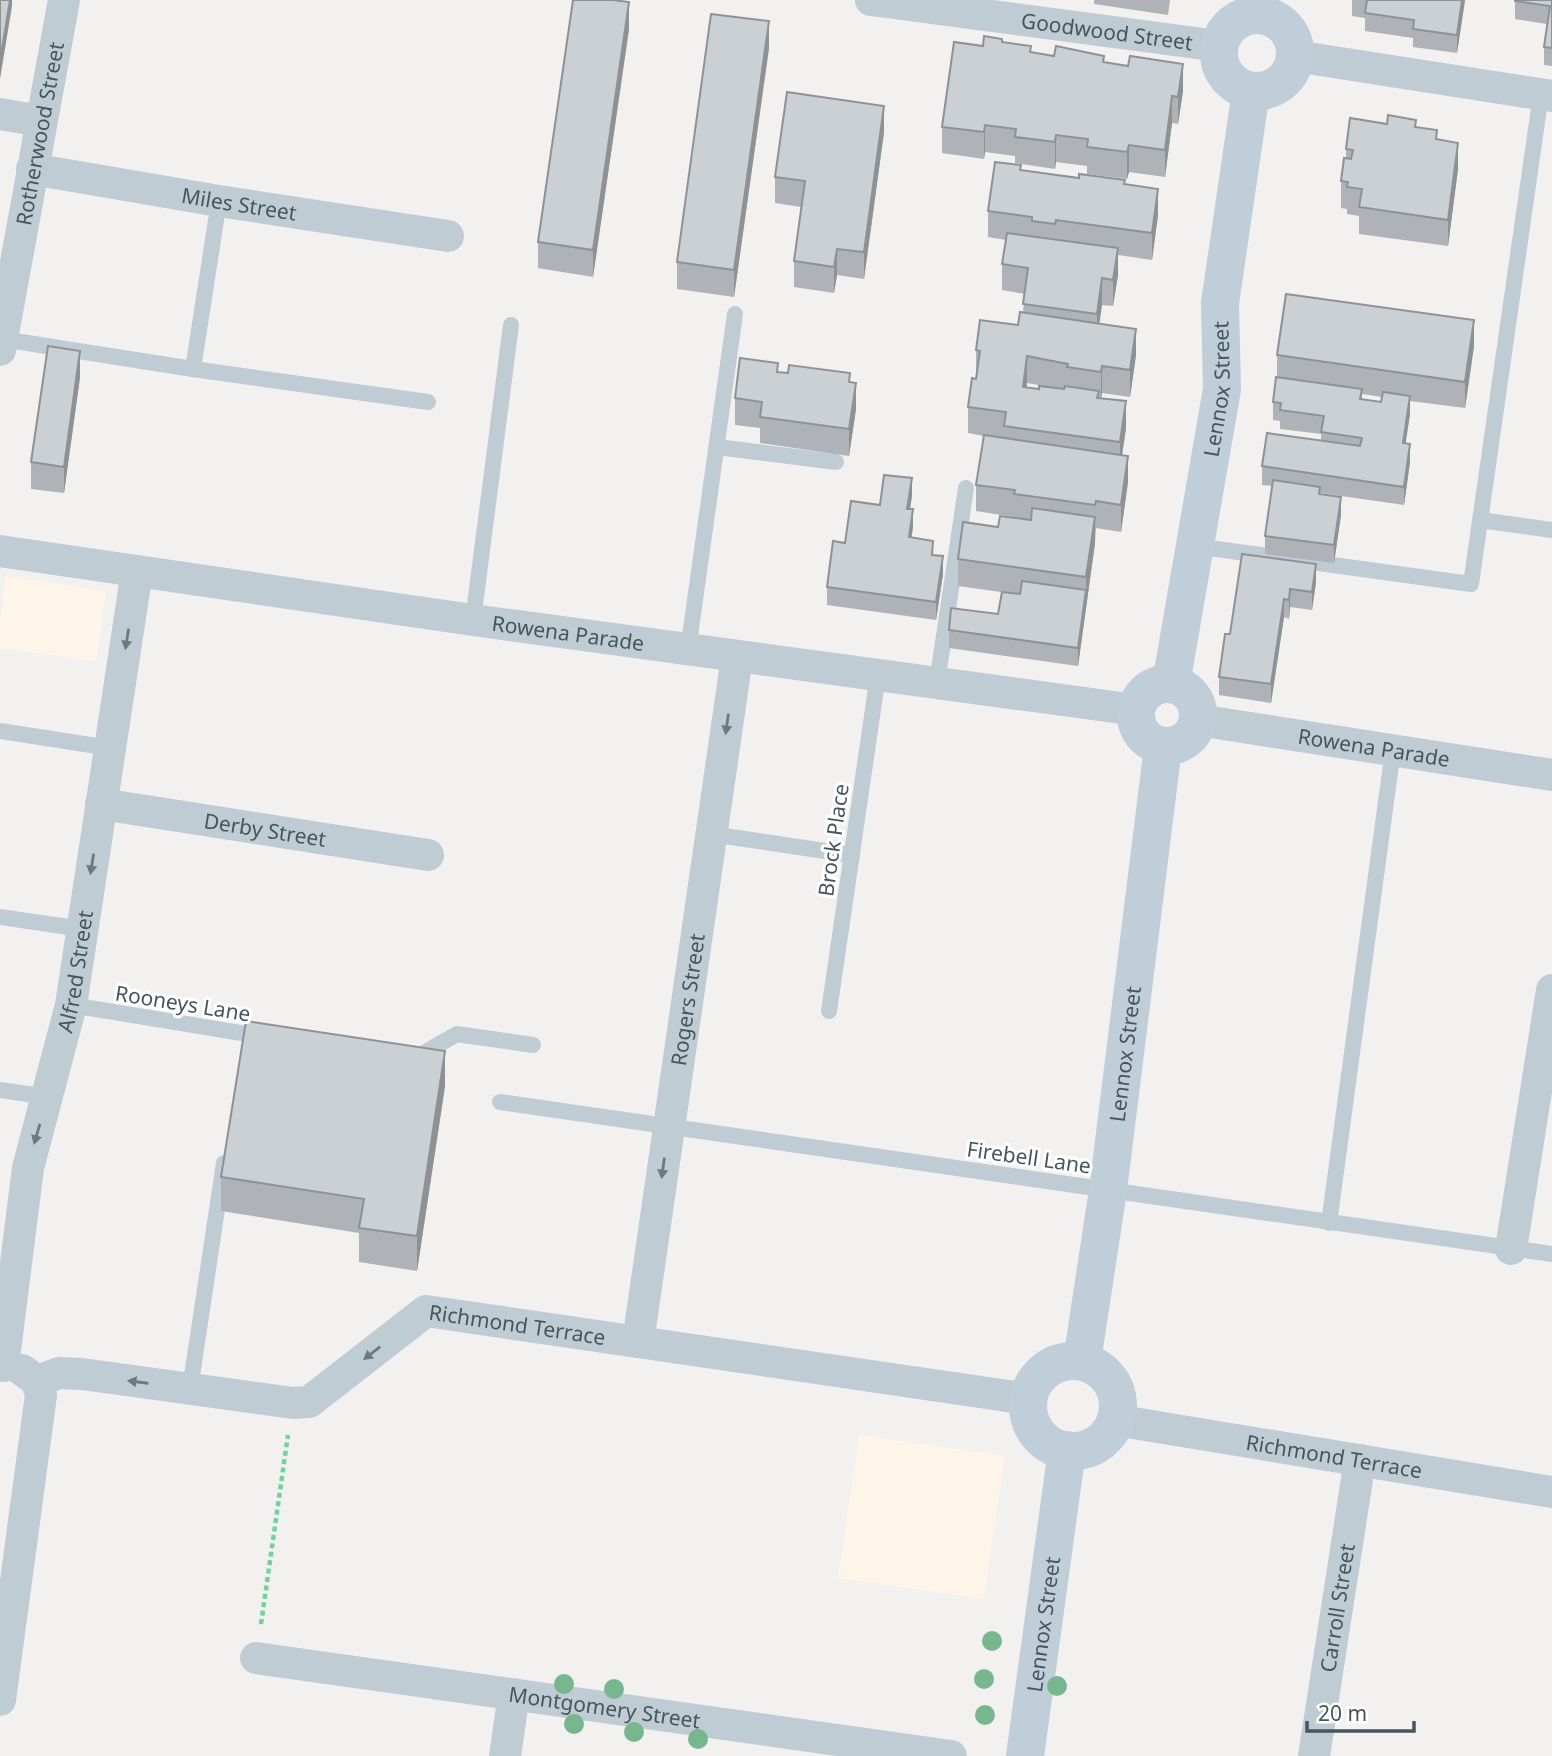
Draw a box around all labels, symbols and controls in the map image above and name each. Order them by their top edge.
street label: Goodwood Street [1020,6,1195,56]
street label: Rotherwood Street [9,39,70,228]
street label: Miles Street [179,181,299,227]
street label: Lennox Street [1197,320,1236,459]
street label: Rowena Parade [490,609,646,657]
one-way arrow [121,628,132,650]
one-way arrow [721,713,732,735]
street label: Rowena Parade [1296,722,1452,773]
street label: Brock Place [811,782,855,898]
street label: Derby Street [202,806,328,853]
one-way arrow [86,853,97,875]
street label: Alfred Street [50,908,99,1035]
street label: Rogers Street [664,931,711,1068]
street label: Rooneys Lane [113,978,253,1028]
street label: Lennox Street [1103,984,1147,1123]
one-way arrow [31,1124,42,1146]
street label: Firebell Lane [965,1134,1093,1180]
one-way arrow [657,1157,668,1179]
street label: Richmond Terrace [427,1298,607,1351]
one-way arrow [363,1346,381,1361]
one-way arrow [127,1376,149,1387]
street label: Richmond Terrace [1244,1428,1424,1484]
street label: Carroll Street [1313,1541,1361,1674]
street label: Lennox Street [1020,1554,1066,1694]
street label: Montgomery Street [507,1680,703,1735]
scale bar [1307,1690,1414,1734]
text: 20 m [1318,1699,1367,1727]

